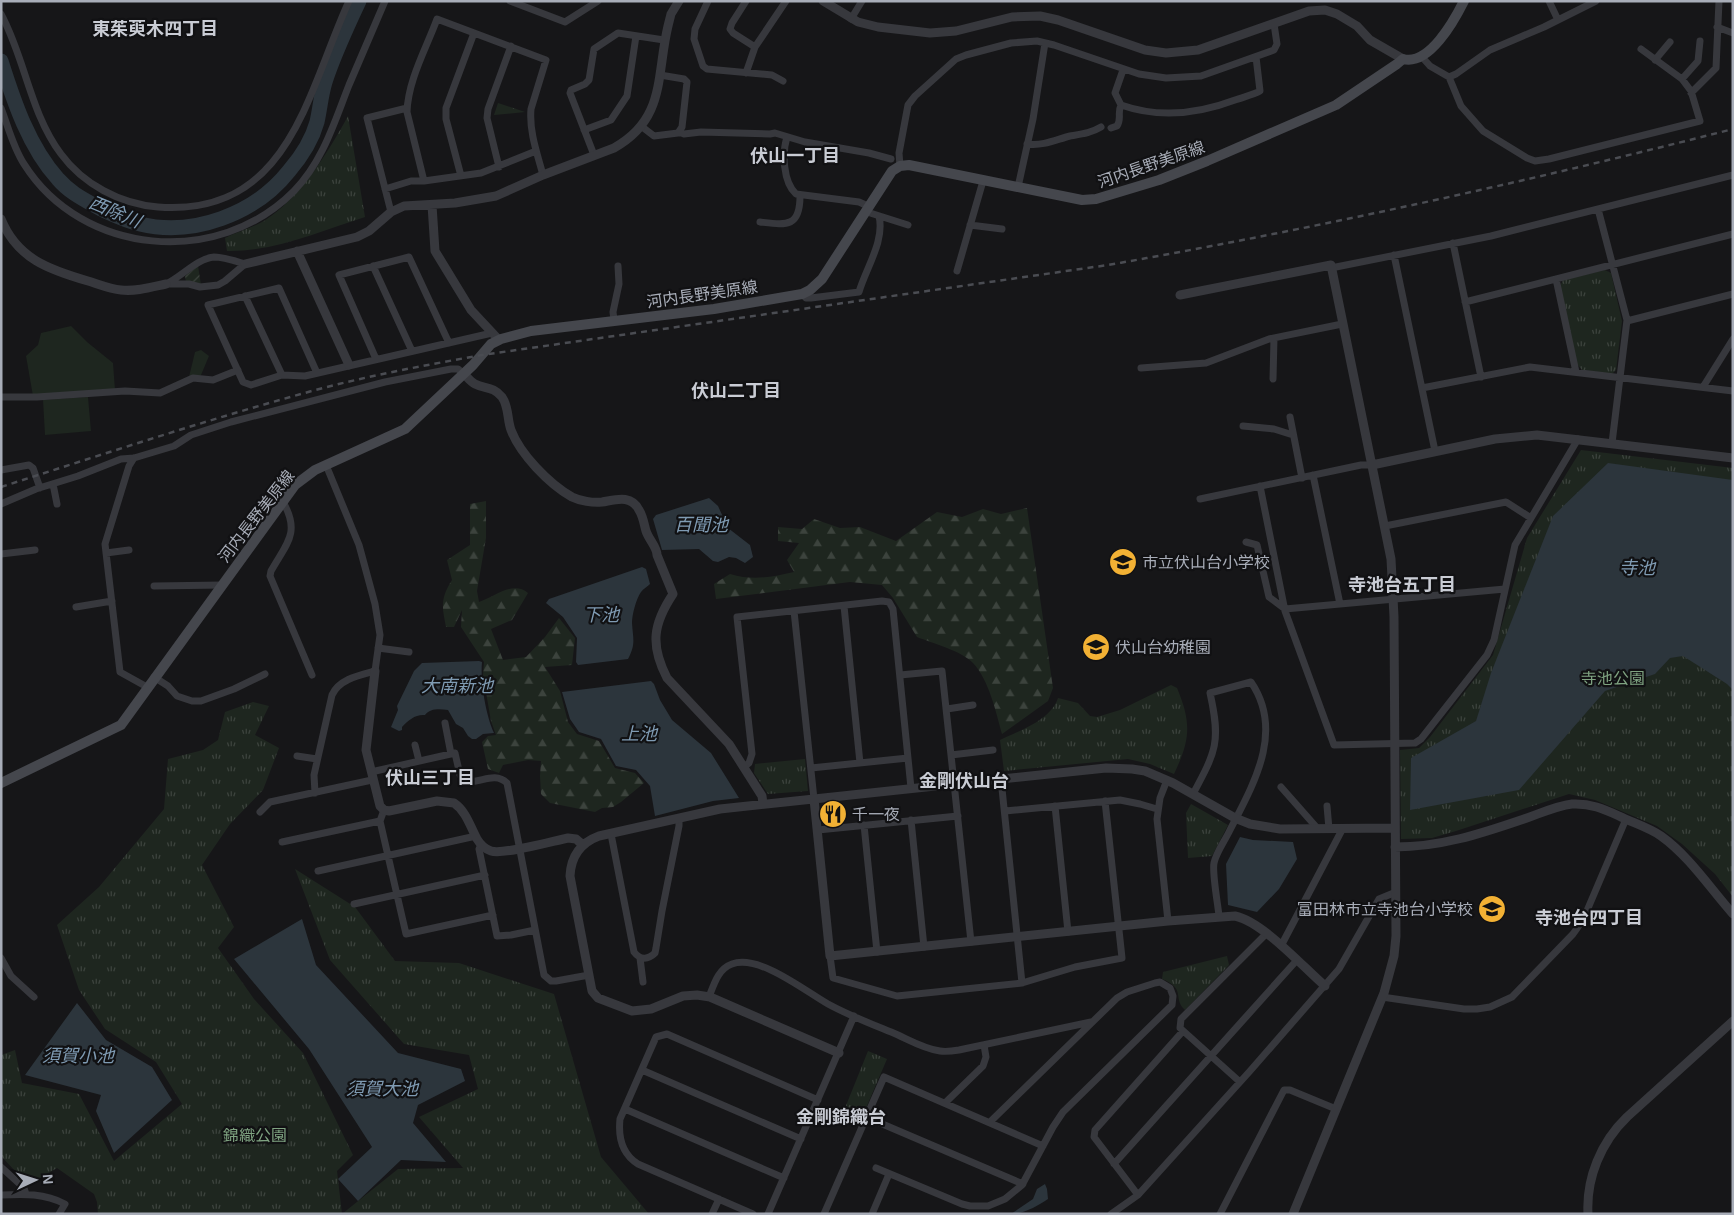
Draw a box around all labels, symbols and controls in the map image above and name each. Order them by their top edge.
district label: 東茱萸木四丁目 [92,19,218,39]
street label: 河内長野美原線 [1095,138,1207,191]
district label: 伏山一丁目 [750,146,840,166]
water label: 西除川 [86,192,146,233]
street label: 河内長野美原線 [645,278,759,311]
district label: 伏山二丁目 [691,381,781,401]
street label: 河内長野美原線 [215,467,298,566]
water label: 百聞池 [674,515,730,535]
school or university icon: 市立伏山台小学校 [1108,547,1138,577]
place label: 市立伏山台小学校 [1142,554,1270,571]
water label: 寺池 [1619,558,1657,578]
district label: 寺池台五丁目 [1348,575,1456,595]
water label: 下池 [583,605,621,625]
school or university icon: 伏山台幼稚園 [1081,632,1111,662]
place label: 伏山台幼稚園 [1115,639,1211,656]
park label: 寺池公園 [1581,670,1645,687]
water label: 大南新池 [421,676,495,696]
water label: 上池 [621,724,659,744]
district label: 伏山三丁目 [385,768,475,788]
district label: 金剛伏山台 [919,771,1009,791]
restaurant icon: 千一夜 [818,799,848,829]
place label: 千一夜 [852,806,900,823]
school or university icon: 富田林市立寺池台小学校 [1477,894,1507,924]
place label: 富田林市立寺池台小学校 [1297,901,1473,918]
district label: 寺池台四丁目 [1535,908,1643,928]
water label: 須賀小池 [42,1046,116,1066]
water label: 須賀大池 [346,1079,420,1099]
district label: 金剛錦織台 [796,1107,886,1127]
park label: 錦織公園 [223,1127,287,1144]
north arrow [10,1155,60,1205]
text: N [40,1173,56,1185]

